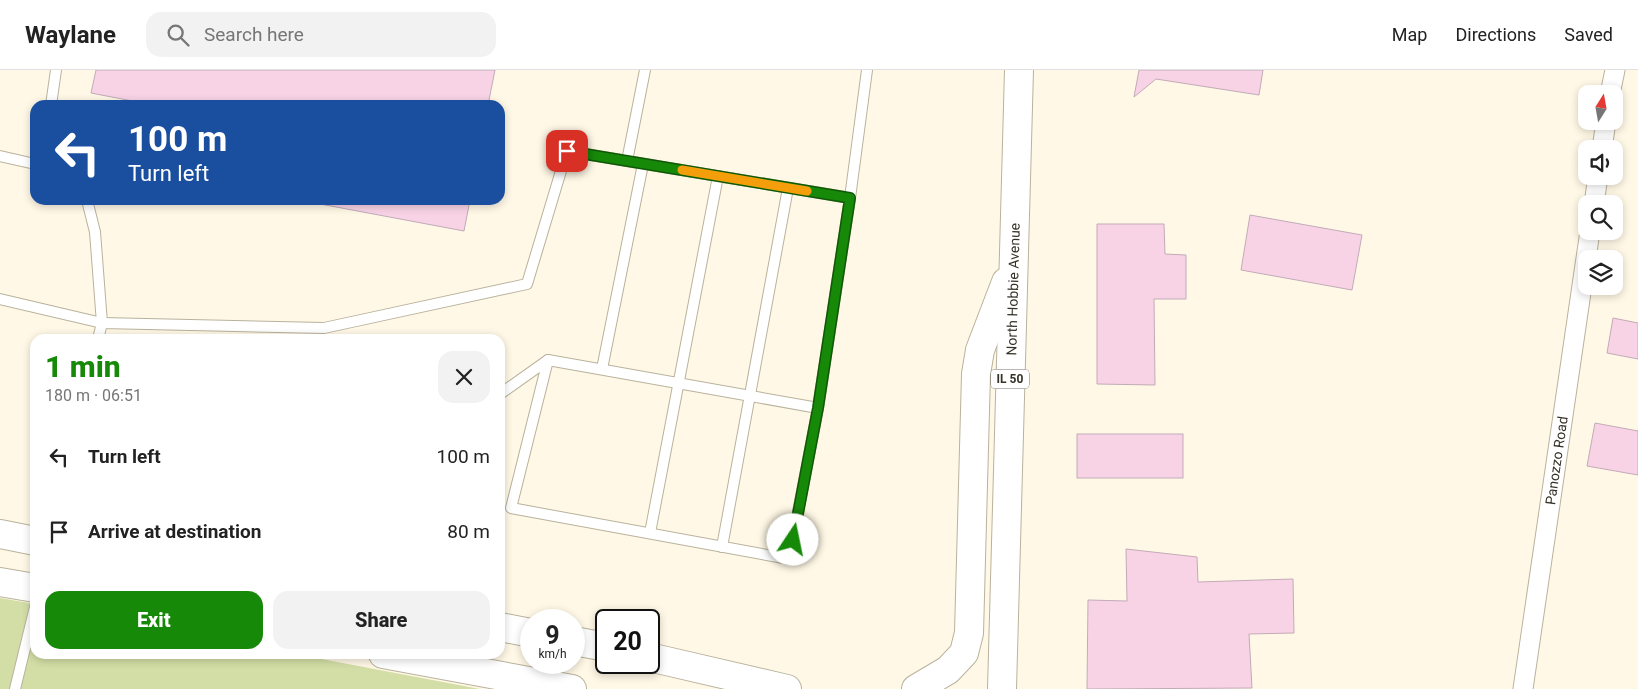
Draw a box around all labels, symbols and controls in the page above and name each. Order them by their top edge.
search box [146,12,496,57]
text: Waylane [25,21,116,49]
icon: search [164,21,192,49]
text: Search here [204,23,304,46]
text: Map [1392,24,1427,45]
text: Directions [1455,24,1536,45]
text: Saved [1564,24,1613,45]
north arrow [1578,85,1622,130]
map controls [1578,85,1623,295]
text: 100 m [128,119,227,160]
icon: left [45,120,110,185]
pin [546,130,588,172]
icon: arrive [553,137,581,165]
button: sound [1578,140,1623,185]
text: Turn left [128,161,209,186]
button: search [1578,195,1623,240]
street label: North Hobbie Avenue [1003,223,1023,356]
button: layers [1578,250,1623,295]
text: 1 min [45,349,121,384]
button: close [438,351,490,403]
road number: IL 50 [991,370,1029,388]
text: 180 m · 06:51 [45,386,142,405]
street label: Panozzo Road [1542,415,1571,506]
icon: left [45,443,73,471]
text: Turn left [88,445,161,468]
text: 100 m [437,445,490,468]
position arrow [766,513,818,565]
icon: arrive [45,518,73,546]
text: Arrive at destination [88,520,261,543]
text: 80 m [447,520,490,543]
button: Exit [45,591,263,649]
button: Share [273,591,490,649]
speed limit sign: 20 [595,609,660,674]
text: 9 [545,621,560,650]
text: km/h [538,647,567,661]

